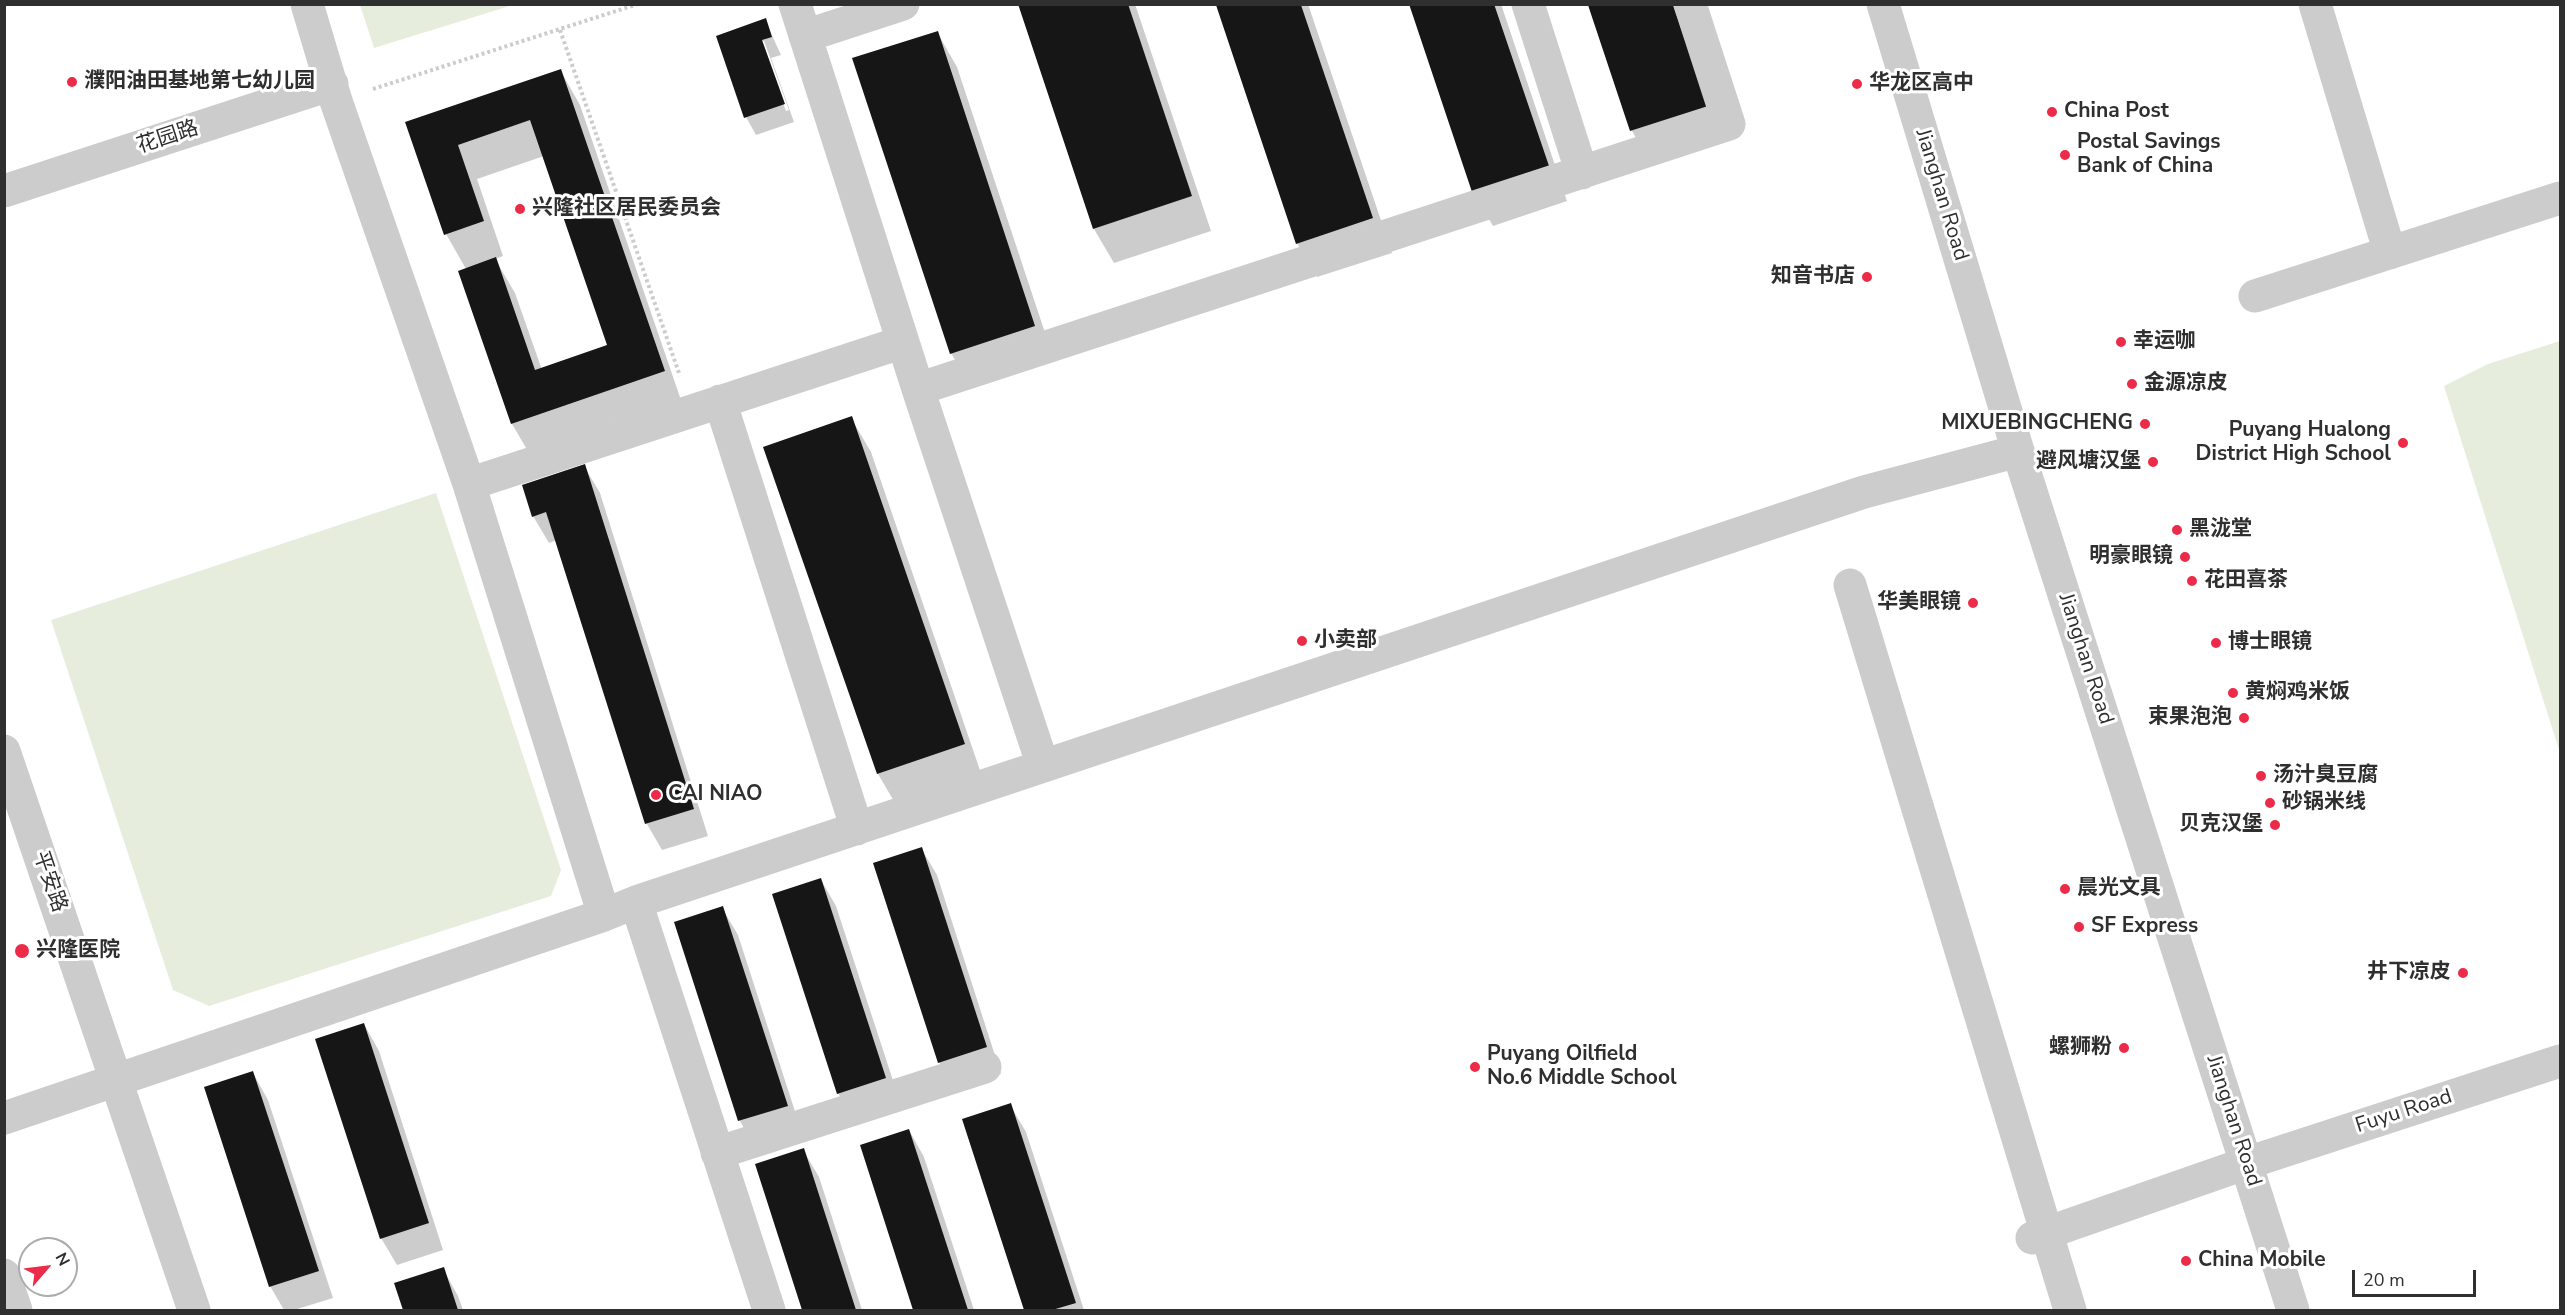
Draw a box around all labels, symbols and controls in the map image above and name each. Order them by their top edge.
place label: 濮阳油田基地第七幼儿园 [84,69,315,95]
place label: 华龙区高中 [1869,71,1974,97]
marker: 濮阳油田基地第七幼儿园 [65,75,79,89]
marker: 华龙区高中 [1850,77,1864,91]
place label: China Post [2064,99,2169,125]
marker: China Post [2045,105,2059,119]
street label: 花园路 [134,116,202,160]
street label: Jianghan Road [1909,126,1973,264]
place label: Postal Savings Bank of China [2077,130,2221,180]
marker: Postal Savings Bank of China [2058,148,2072,162]
place label: 兴隆社区居民委员会 [532,196,721,222]
marker: 兴隆社区居民委员会 [513,202,527,216]
place label: 知音书店 [1771,264,1855,290]
marker: 知音书店 [1860,270,1874,284]
place label: 幸运咖 [2133,329,2196,355]
marker: 幸运咖 [2114,335,2128,349]
place label: 金源凉皮 [2144,371,2228,397]
marker: 金源凉皮 [2125,377,2139,391]
place label: MIXUEBINGCHENG [1941,411,2133,437]
marker: MIXUEBINGCHENG [2138,417,2152,431]
place label: Puyang Hualong District High School [2196,418,2391,468]
marker: Puyang Hualong District High School [2396,436,2410,450]
place label: 避风塘汉堡 [2036,449,2141,475]
marker: 避风塘汉堡 [2146,455,2160,469]
place label: 黑泷堂 [2189,517,2252,543]
marker: 黑泷堂 [2170,523,2184,537]
place label: 明豪眼镜 [2089,544,2173,570]
marker: 明豪眼镜 [2178,550,2192,564]
place label: 花田喜茶 [2204,568,2288,594]
marker: 花田喜茶 [2185,574,2199,588]
place label: 华美眼镜 [1877,590,1961,616]
street label: Jianghan Road [2052,590,2118,728]
marker: 华美眼镜 [1966,596,1980,610]
place label: 小卖部 [1314,628,1377,654]
place label: 博士眼镜 [2228,630,2312,656]
marker: 小卖部 [1295,634,1309,648]
marker: 博士眼镜 [2209,636,2223,650]
place label: 黄焖鸡米饭 [2245,680,2350,706]
marker: 黄焖鸡米饭 [2226,686,2240,700]
place label: 束果泡泡 [2148,705,2232,731]
marker: 束果泡泡 [2237,711,2251,725]
place label: 汤汁臭豆腐 [2273,763,2378,789]
marker: 汤汁臭豆腐 [2254,769,2268,783]
place label: CAI NIAO [668,782,763,808]
marker: CAI NIAO [649,788,663,802]
place label: 砂锅米线 [2282,790,2366,816]
marker: 砂锅米线 [2263,796,2277,810]
place label: 贝克汉堡 [2179,812,2263,838]
marker: 贝克汉堡 [2268,818,2282,832]
street label: 平安路 [27,848,71,916]
place label: 晨光文具 [2077,876,2161,902]
marker: 晨光文具 [2058,882,2072,896]
place label: SF Express [2091,914,2198,940]
marker: SF Express [2072,920,2086,934]
place label: 兴隆医院 [36,938,120,964]
marker: 兴隆医院 [13,942,31,960]
place label: 井下凉皮 [2367,960,2451,986]
marker: 井下凉皮 [2456,966,2470,980]
place label: 螺狮粉 [2049,1035,2112,1061]
marker: 螺狮粉 [2117,1041,2131,1055]
place label: Puyang Oilfield No.6 Middle School [1487,1042,1677,1092]
street label: Jianghan Road [2200,1052,2266,1190]
marker: Puyang Oilfield No.6 Middle School [1468,1060,1482,1074]
street label: Fuyu Road [2353,1085,2455,1139]
north arrow [18,1237,78,1297]
place label: China Mobile [2198,1248,2326,1274]
text: N [50,1249,75,1270]
marker: China Mobile [2179,1254,2193,1268]
scale bar [2355,1258,2480,1296]
text: 20 m [2363,1268,2405,1292]

